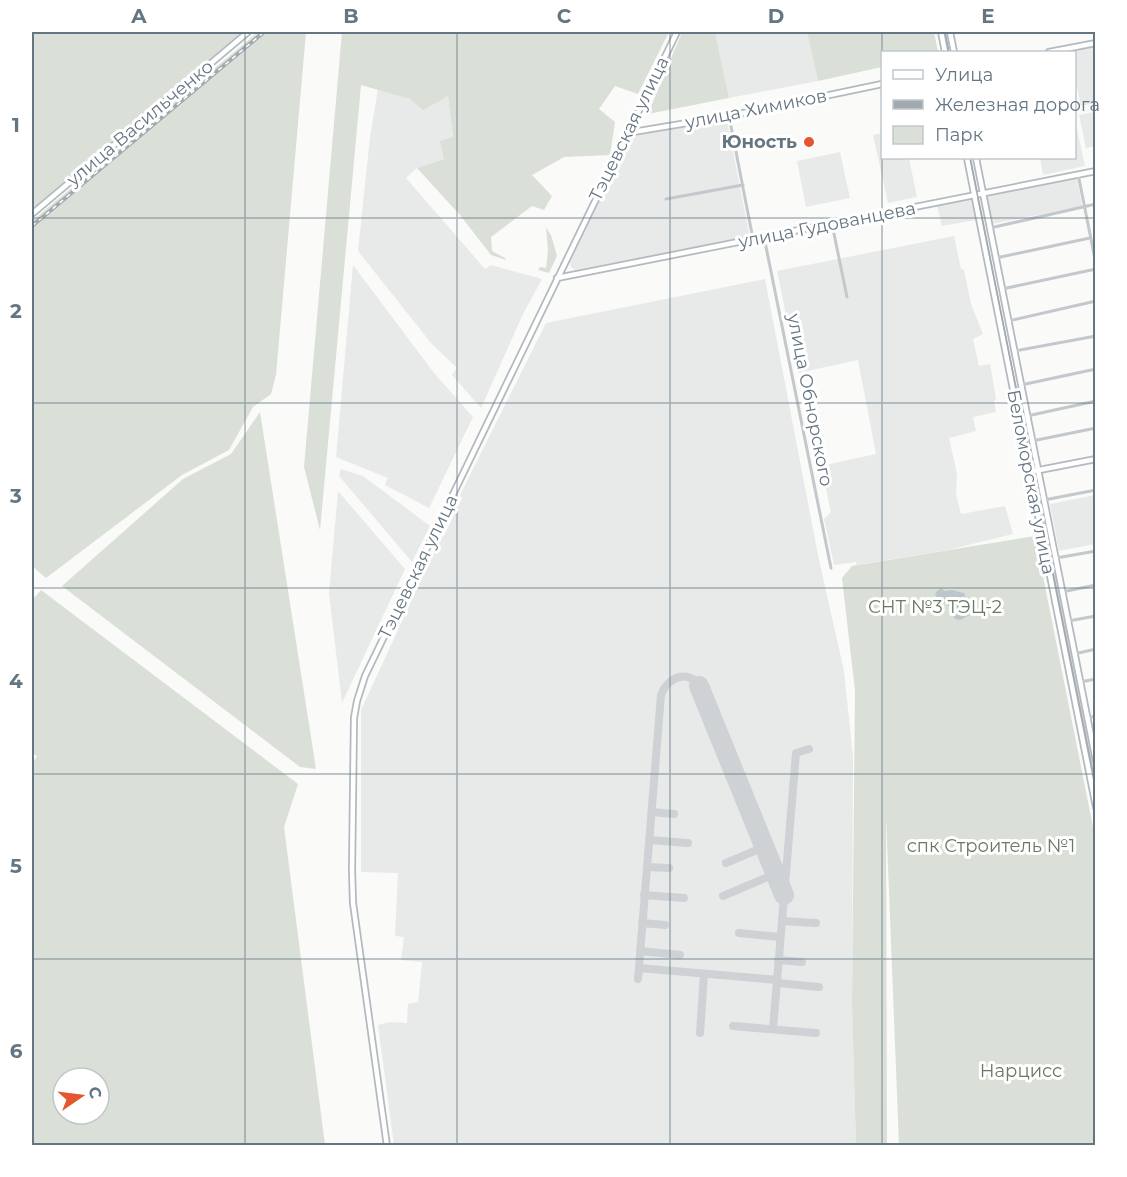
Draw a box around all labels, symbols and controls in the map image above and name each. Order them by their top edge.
text: A [130,4,147,28]
text: B [343,4,359,28]
text: C [557,4,572,28]
text: D [768,4,784,28]
text: E [981,4,995,28]
legend [881,51,1076,159]
street label: Тэцевская улица [584,53,674,205]
street label: улица Васильченко [61,55,218,191]
text: Улица [935,64,993,86]
street label: улица Химиков [682,84,829,134]
text: Железная дорога [935,94,1100,116]
text: 1 [12,113,20,137]
text: Парк [935,124,984,146]
place label: Юность [722,131,797,153]
marker: Юность [802,135,816,149]
street label: улица Гудованцева [735,197,918,253]
text: 2 [10,299,22,323]
street label: улица Обнорского [782,311,838,488]
street label: Беломорская улица [1002,388,1060,576]
text: 3 [9,484,22,508]
street label: Тэцевская улица [373,491,463,643]
park label: СНТ №3 ТЭЦ-2 [868,596,1002,618]
text: 4 [9,669,23,693]
park label: спк Строитель №1 [907,835,1075,857]
text: 5 [10,854,22,878]
text: 6 [10,1039,23,1063]
park label: Нарцисс [980,1060,1062,1082]
north arrow [51,1066,111,1126]
text: С [84,1085,106,1101]

